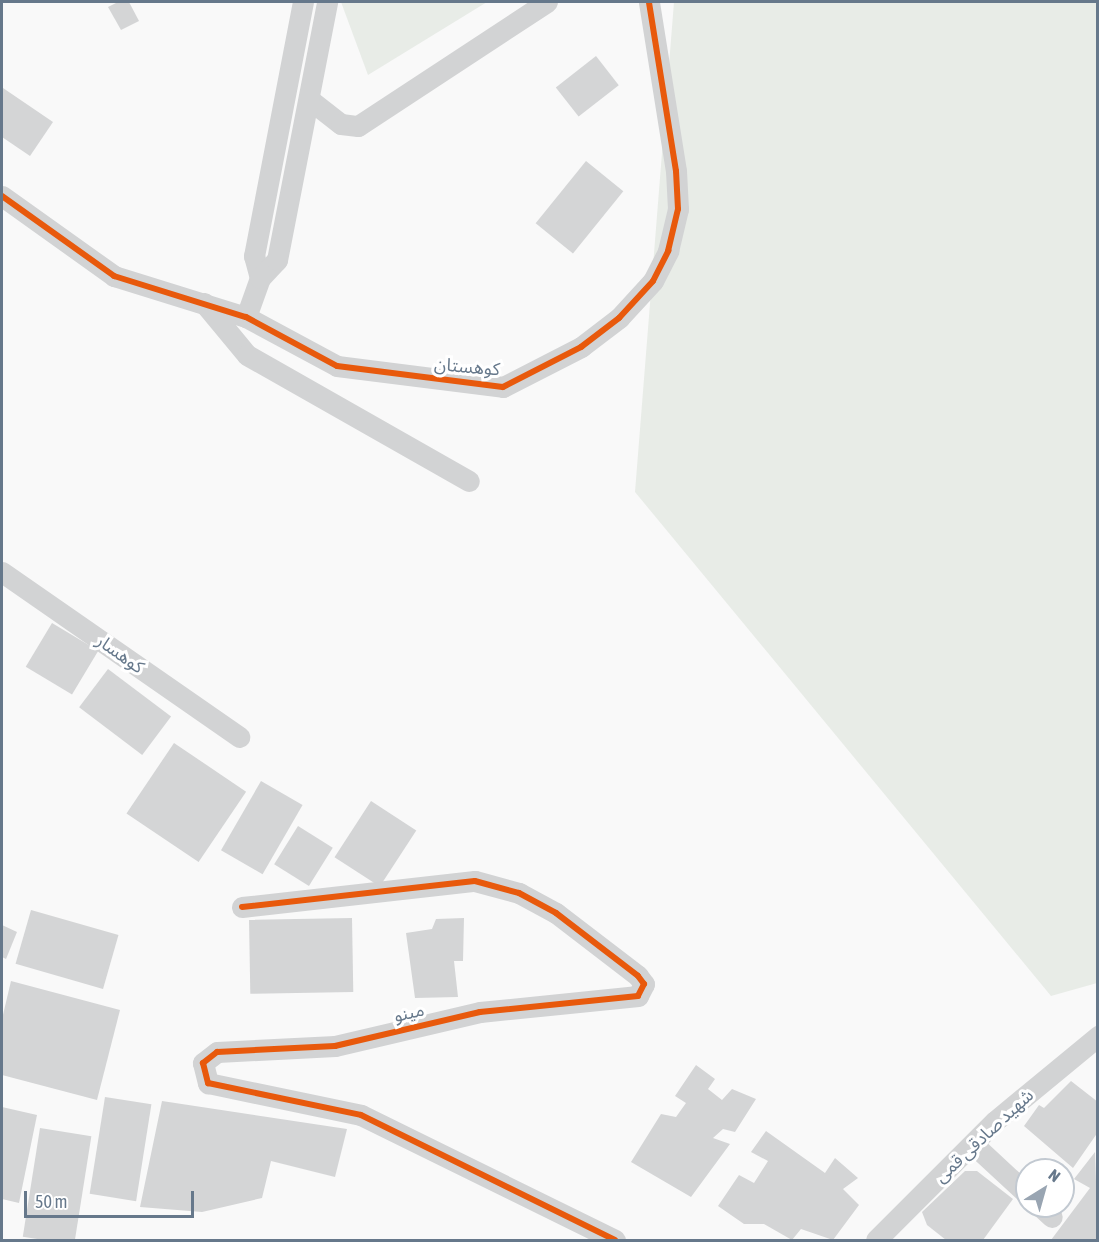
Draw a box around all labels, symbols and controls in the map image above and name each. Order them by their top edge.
street label: کوهستان [433,353,501,381]
street label: کوهسار [92,630,148,678]
street label: مینو [392,999,426,1027]
street label: شهید صادقی قمی [930,1085,1038,1187]
north arrow [1015,1158,1075,1218]
text: N [1045,1165,1064,1185]
scale bar [27,1179,196,1217]
text: 50 m [35,1191,67,1212]

